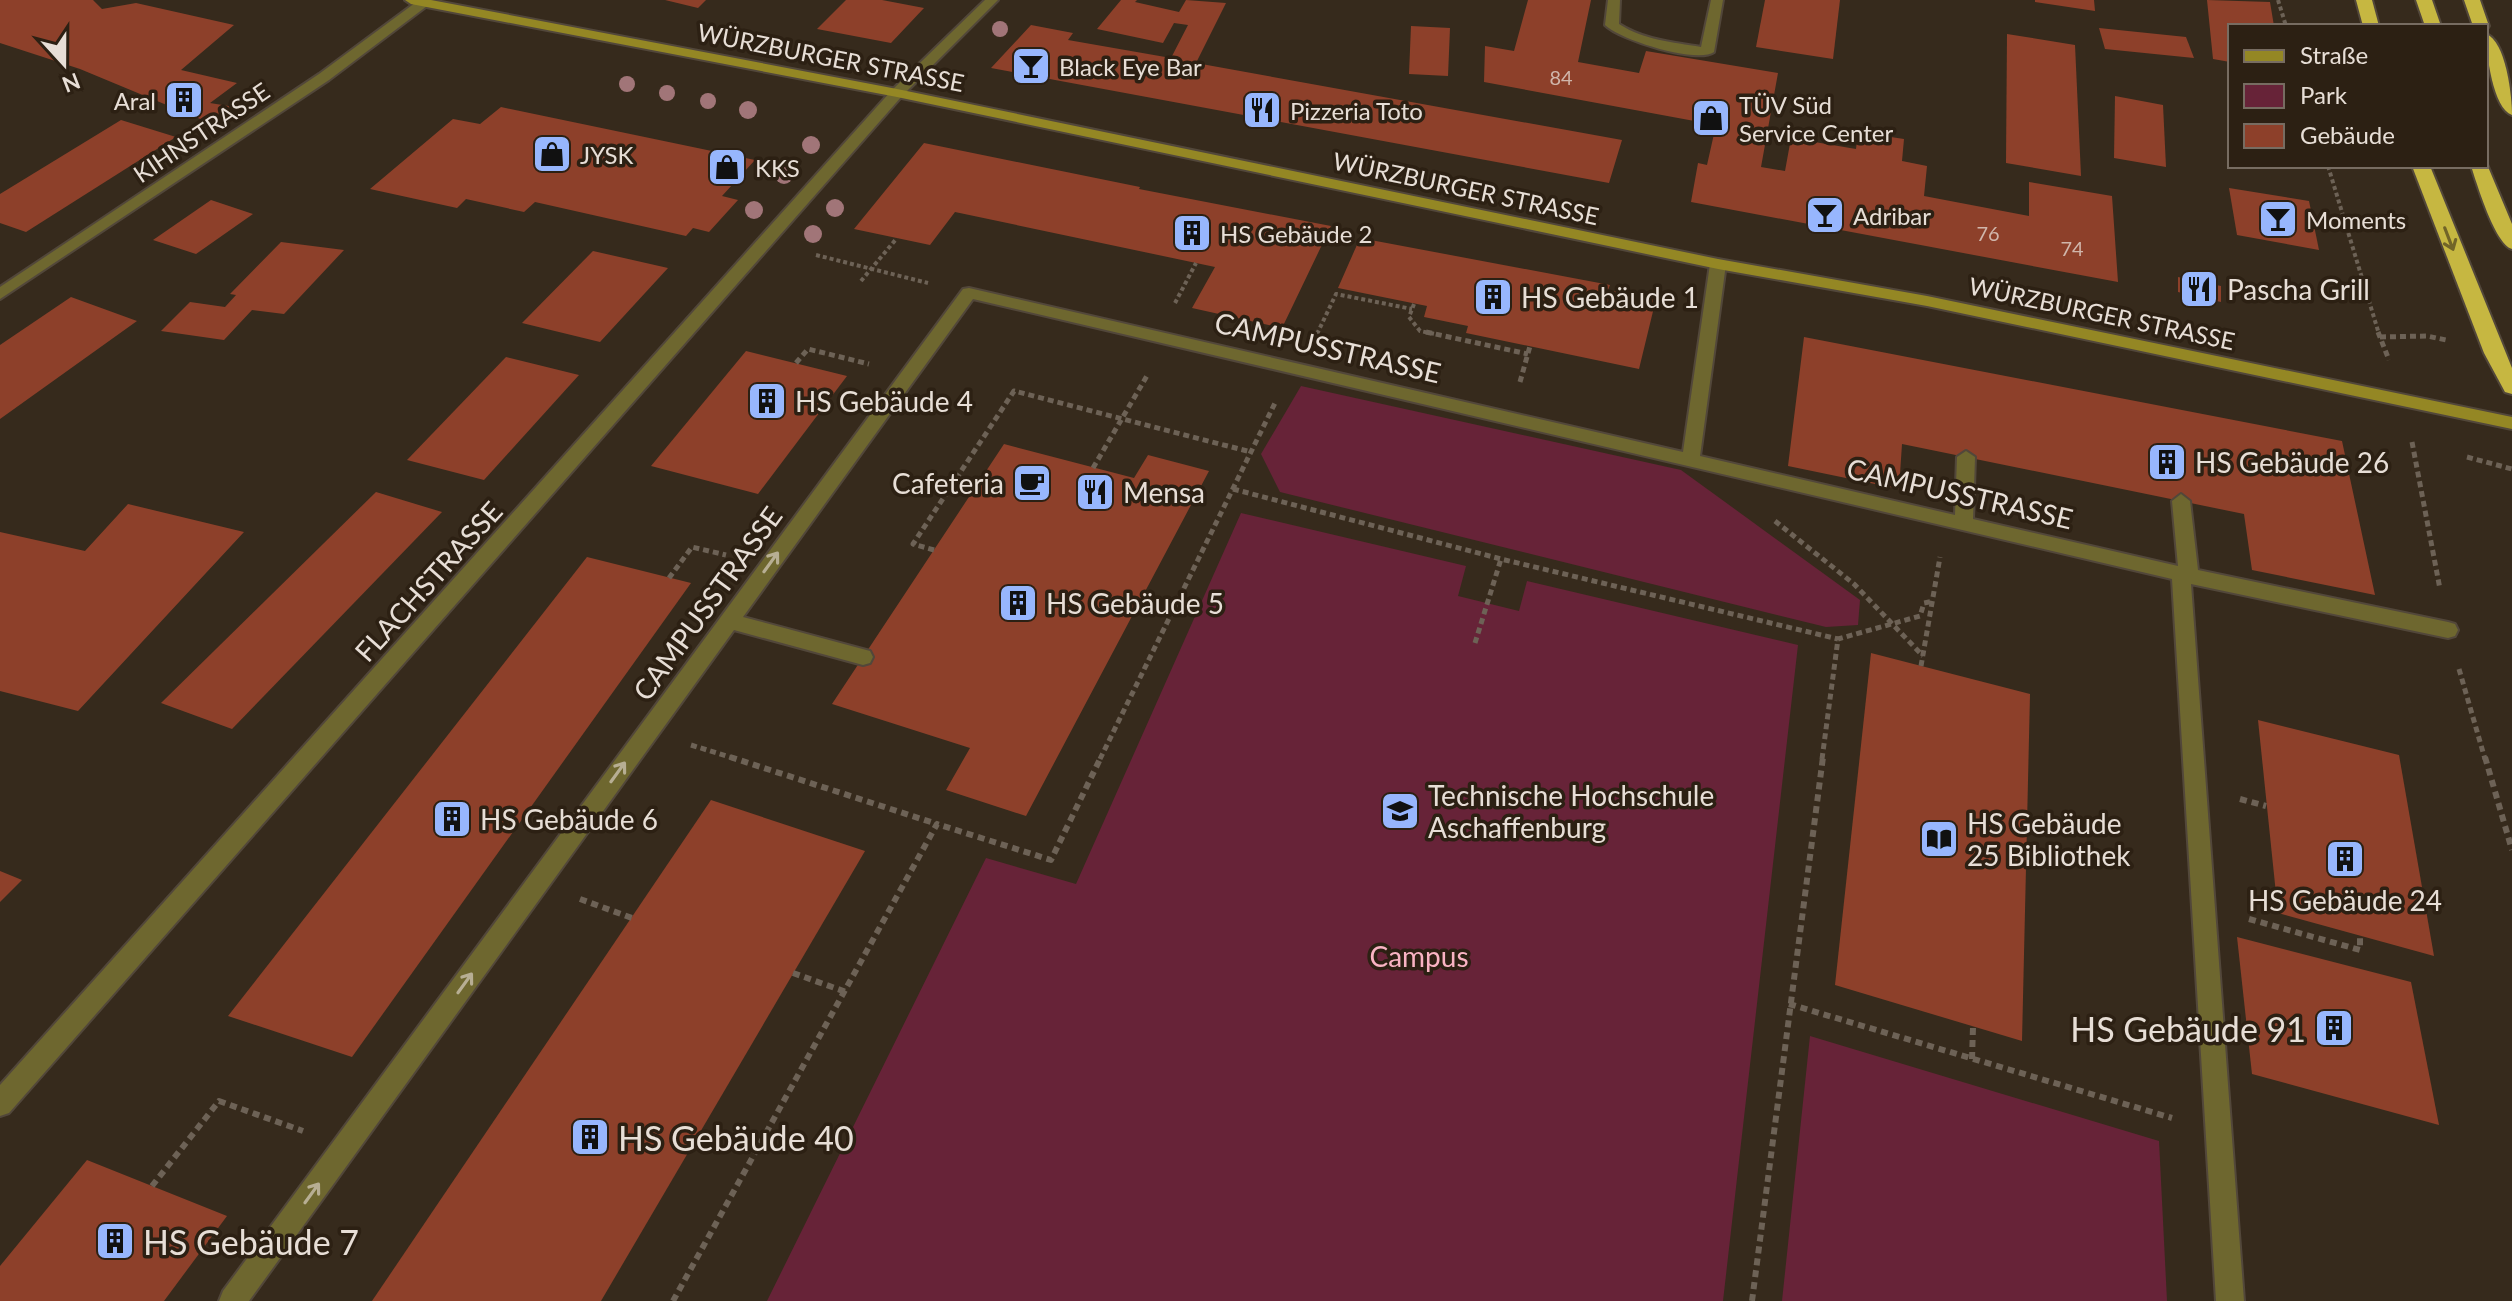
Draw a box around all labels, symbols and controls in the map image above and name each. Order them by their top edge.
street label: WÜRZBURGER STRASSE [695,17,967,97]
north arrow [24,24,104,104]
legend [2228,24,2488,168]
text: Straße [2300,40,2368,69]
bar icon: Black Eye Bar [1010,45,1052,87]
place label: Black Eye Bar [1059,52,1202,81]
house number: 84 [1549,65,1573,89]
text: N [59,67,84,99]
street label: KIHNSTRASSE [128,76,274,188]
building icon: Aral [163,79,205,121]
text: Park [2300,80,2348,109]
place label: Aral [114,86,156,115]
restaurant icon: Pizzeria Toto [1241,89,1283,131]
place label: TÜV Süd Service Center [1739,90,1893,147]
place label: Pizzeria Toto [1290,96,1423,125]
shop icon: TÜV Süd Service Center [1690,97,1732,139]
text: Gebäude [2300,120,2395,149]
shop icon: JYSK [531,133,573,175]
place label: JYSK [580,140,634,169]
shop icon: KKS [706,146,748,188]
street label: WÜRZBURGER STRASSE [1330,146,1602,230]
place label: KKS [755,153,800,182]
bar icon: Adribar [1804,194,1846,236]
bar icon: Moments [2257,198,2299,240]
place label: Adribar [1853,201,1931,230]
place label: Moments [2306,205,2406,234]
building icon: HS Gebäude 2 [1171,212,1213,254]
place label: HS Gebäude 2 [1220,219,1372,248]
house number: 76 [1976,221,2000,245]
one-way arrow [2443,226,2458,251]
house number: 74 [2060,236,2084,260]
restaurant icon: Pascha Grill [2178,268,2220,310]
street label: WÜRZBURGER STRASSE [1966,271,2238,355]
place label: Pascha Grill [2227,272,2370,306]
building icon: HS Gebäude 1 [1472,276,1514,318]
place label: HS Gebäude 1 [1521,280,1699,314]
street label: CAMPUSSTRASSE [1212,304,1444,390]
building icon: HS Gebäude 4 [746,380,788,422]
place label: HS Gebäude 4 [795,384,973,418]
building icon: HS Gebäude 26 [2146,441,2188,483]
place label: HS Gebäude 26 [2195,445,2389,479]
street label: CAMPUSSTRASSE [1844,450,2076,536]
cafe icon: Cafeteria [1011,462,1053,504]
place label: Cafeteria [892,466,1004,500]
restaurant icon: Mensa [1074,471,1116,513]
place label: Mensa [1123,475,1205,509]
street label: FLACHSTRASSE [347,494,509,668]
street label: CAMPUSSTRASSE [625,500,789,706]
one-way arrow [763,552,780,574]
building icon: HS Gebäude 5 [997,582,1039,624]
place label: HS Gebäude 5 [1046,586,1224,620]
one-way arrow [610,762,626,784]
place label: Technische Hochschule Aschaffenburg [1428,778,1714,844]
school or university icon: Technische Hochschule Aschaffenburg [1379,790,1421,832]
building icon: HS Gebäude 6 [431,798,473,840]
place label: HS Gebäude 6 [480,802,658,836]
place label: HS Gebäude 25 Bibliothek [1967,806,2131,872]
library icon: HS Gebäude 25 Bibliothek [1918,818,1960,860]
building icon: HS Gebäude 24 [2324,838,2366,880]
place label: HS Gebäude 24 [2248,883,2442,917]
park label: Campus [1369,939,1469,973]
one-way arrow [457,972,473,994]
building icon: HS Gebäude 91 [2313,1007,2355,1049]
place label: HS Gebäude 91 [2070,1008,2306,1049]
building icon: HS Gebäude 40 [569,1116,611,1158]
place label: HS Gebäude 40 [618,1117,854,1158]
one-way arrow [304,1182,320,1204]
building icon: HS Gebäude 7 [94,1220,136,1262]
place label: HS Gebäude 7 [143,1221,359,1262]

